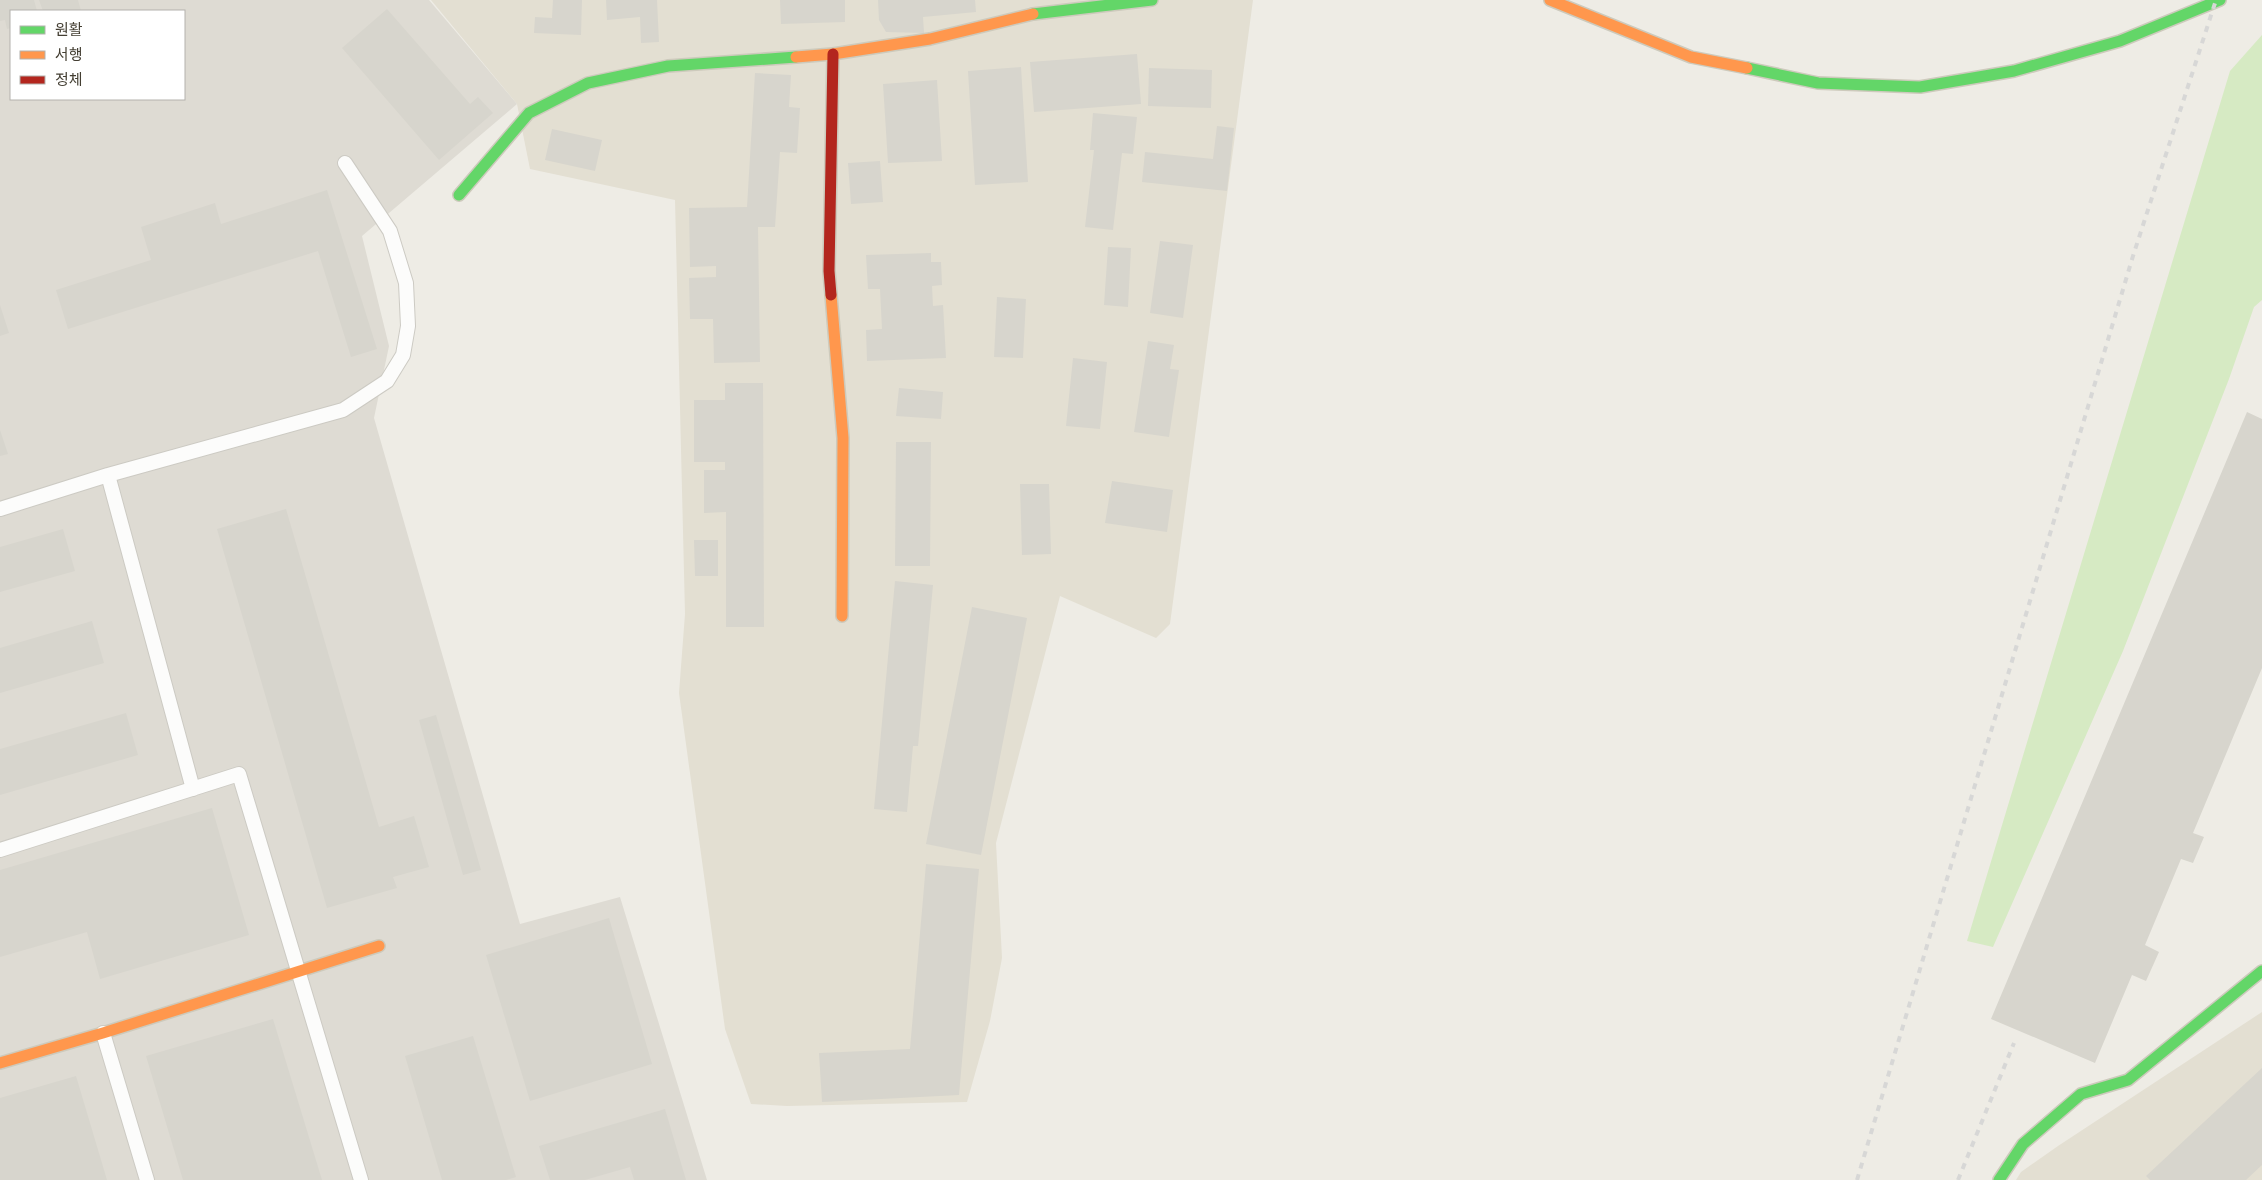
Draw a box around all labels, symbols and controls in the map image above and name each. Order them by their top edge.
legend [10,10,185,100]
text: 원활 [55,21,83,38]
text: 서행 [55,46,83,63]
text: 정체 [55,71,83,88]

